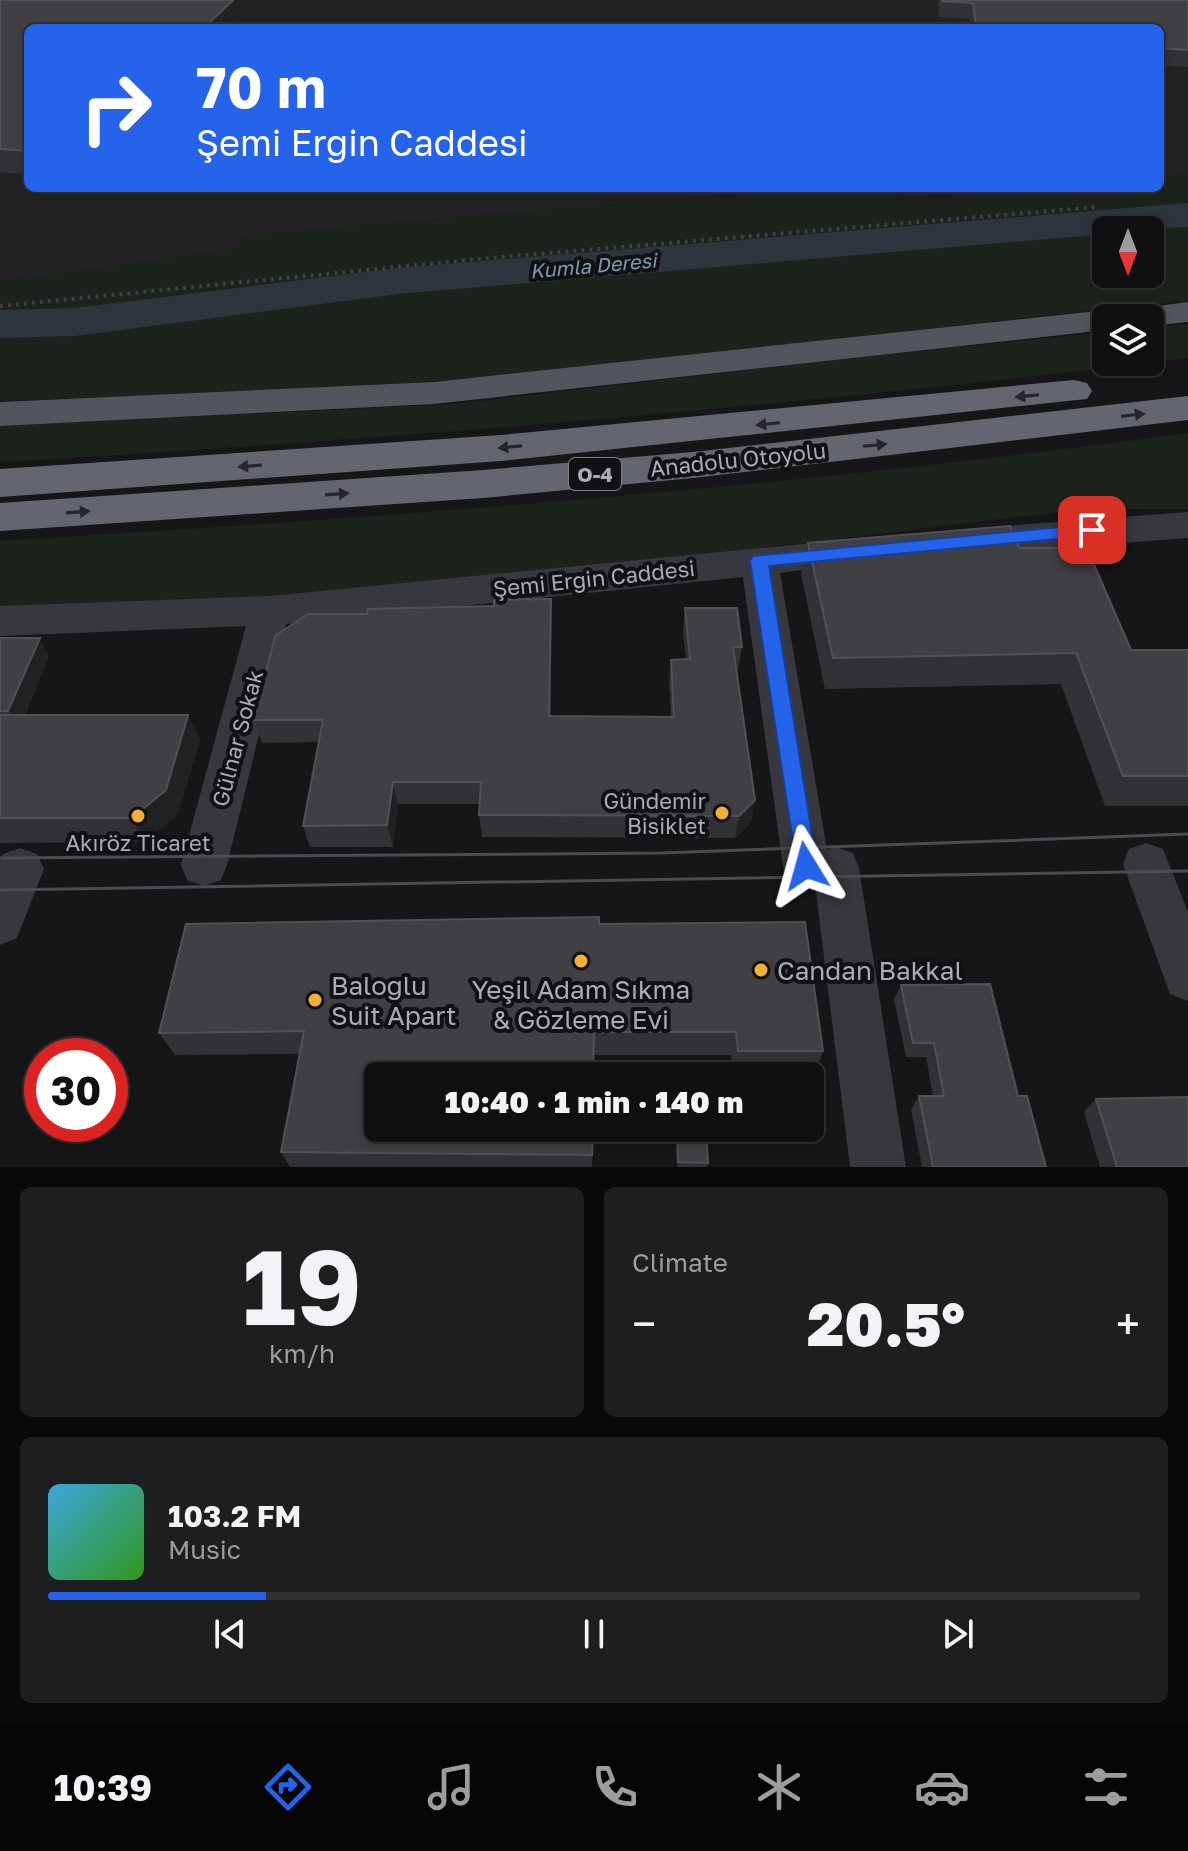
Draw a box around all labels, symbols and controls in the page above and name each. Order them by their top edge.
text: 70 m [196,53,326,120]
icon: right [64,56,168,160]
text: Şemi Ergin Caddesi [196,121,528,164]
north arrow [1092,216,1164,288]
map controls [1092,216,1164,376]
water label: Kumla Deresi [529,247,660,282]
button: layers [1092,304,1164,376]
one-way arrow [1014,390,1039,403]
one-way arrow [1121,408,1146,421]
one-way arrow [756,417,781,430]
street label: Anadolu Otoyolu [649,436,827,482]
one-way arrow [863,439,888,452]
one-way arrow [497,441,522,454]
road number: O-4 [569,458,621,490]
one-way arrow [237,460,262,473]
one-way arrow [325,487,350,500]
pin [1058,496,1126,564]
one-way arrow [66,505,91,518]
icon: arrive [1070,508,1114,552]
street label: Şemi Ergin Caddesi [492,554,696,602]
street label: Gülnar Sokak [206,667,268,809]
place label: Gündemir Bisiklet [603,787,706,839]
marker: Gündemir Bisiklet [713,804,731,822]
marker: Akıröz Ticaret [129,807,147,825]
position arrow [764,824,848,908]
place label: Akıröz Ticaret [65,829,211,856]
marker: Yeşil Adam Sıkma & Gözleme Evi [572,952,590,970]
place label: Candan Bakkal [777,955,963,986]
marker: Candan Bakkal [752,961,770,979]
place label: Baloğlu Suit Apart [331,970,456,1031]
place label: Yeşil Adam Sıkma & Gözleme Evi [472,974,690,1035]
marker: Baloğlu Suit Apart [306,991,324,1009]
speed limit sign: 30 [24,1038,128,1142]
text: 10:40 · 1 min · 140 m [445,1084,743,1120]
text: 19 [242,1223,362,1348]
text: Climate [632,1247,728,1278]
text: 20.5° [807,1287,965,1359]
text: − [632,1297,656,1350]
text: + [1116,1297,1140,1350]
text: km/h [269,1338,335,1369]
text: 103.2 FM [168,1498,301,1534]
text: Music [168,1534,241,1565]
icon: previous [208,1612,252,1656]
icon: pause [572,1612,616,1656]
icon: next [936,1612,980,1656]
icon: directions [260,1759,316,1815]
icon: music [423,1759,479,1815]
icon: phone [587,1759,643,1815]
icon: climate [751,1759,807,1815]
icon: car [914,1759,970,1815]
icon: filters [1078,1759,1134,1815]
text: 10:39 [54,1766,152,1809]

